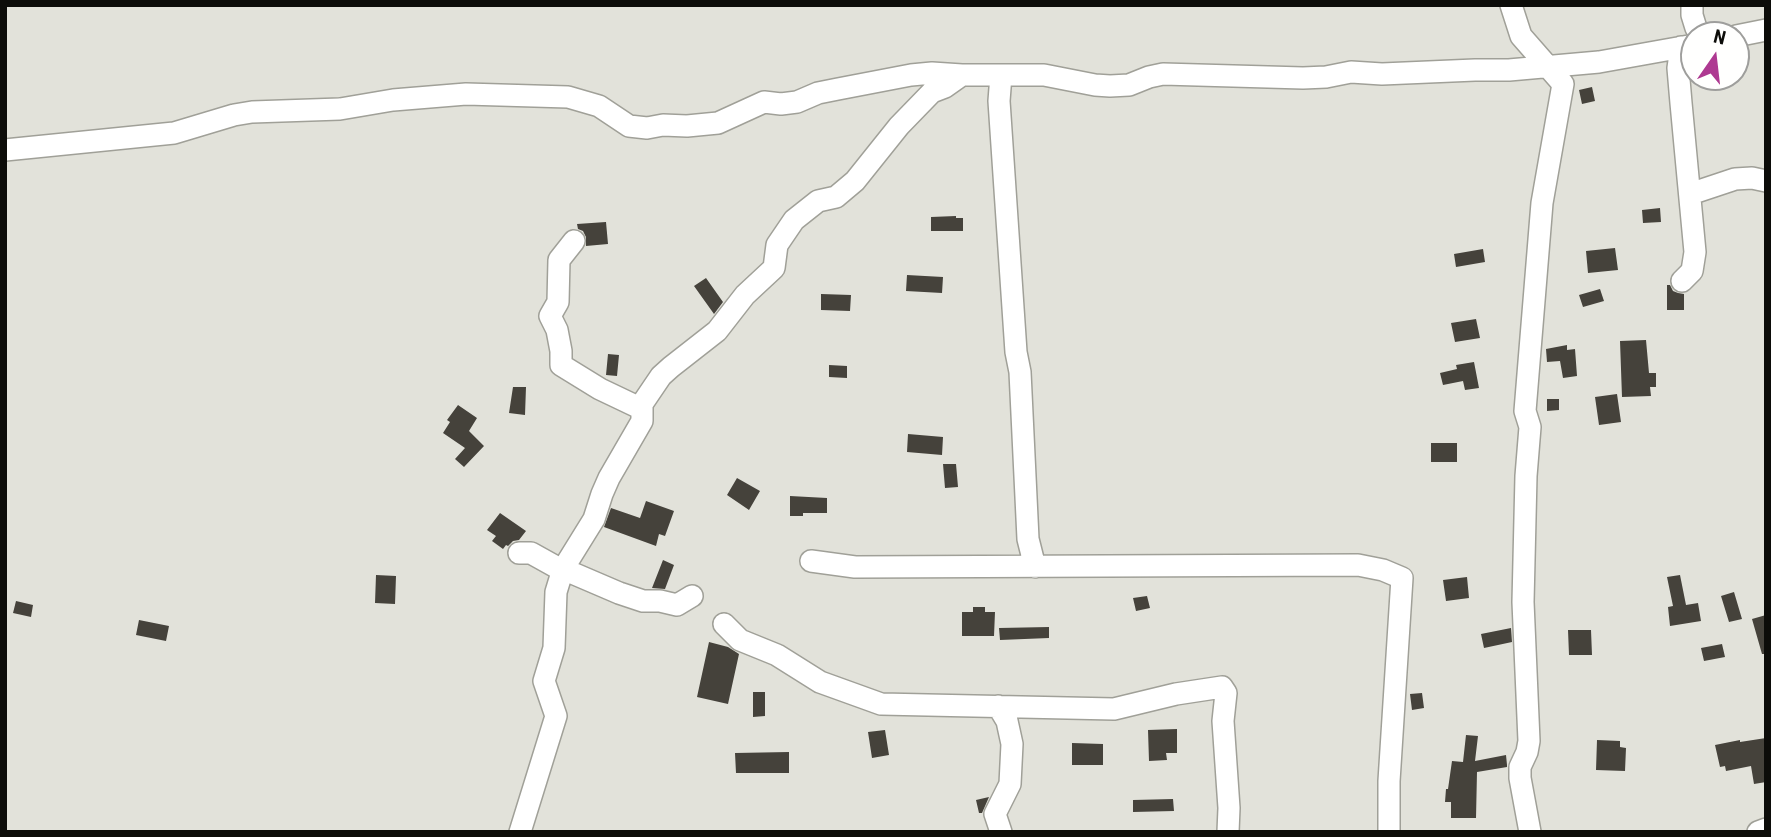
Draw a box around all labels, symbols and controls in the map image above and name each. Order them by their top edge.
north arrow [1680,21,1750,91]
text: N [1711,25,1728,50]

